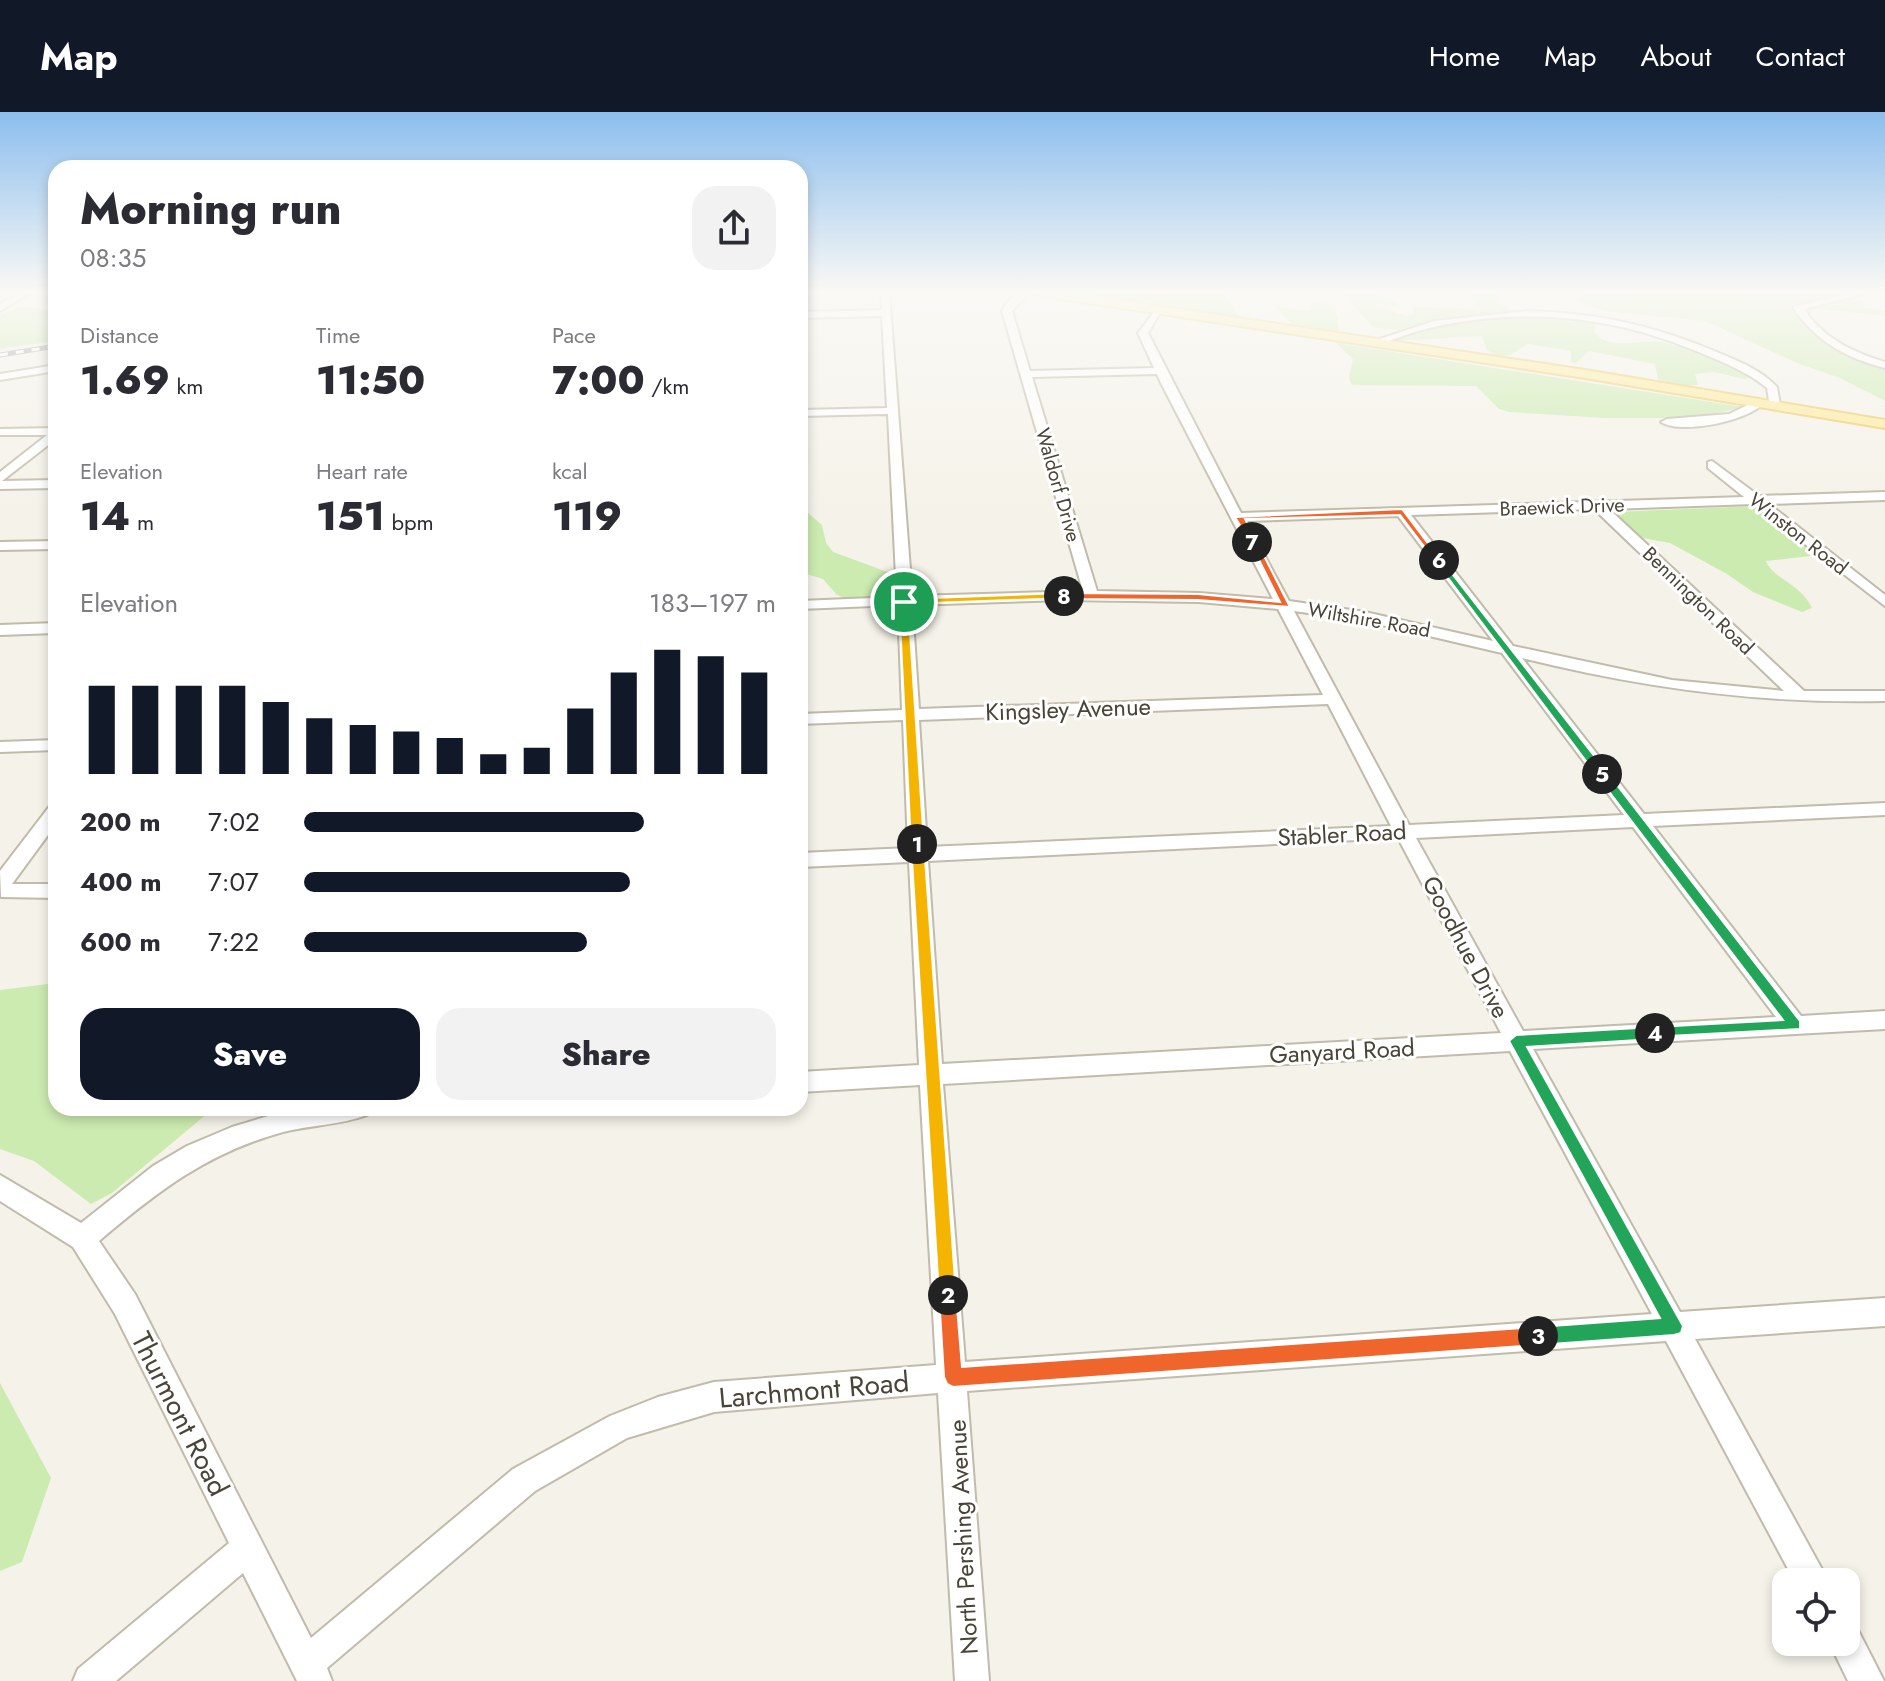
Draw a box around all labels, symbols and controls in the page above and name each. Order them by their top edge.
text: Map [40,29,118,84]
text: Home [1429,36,1500,77]
text: Map [1544,36,1596,77]
text: About [1640,36,1712,77]
text: Contact [1756,36,1845,77]
text: Morning run [80,177,342,241]
button: share [692,186,776,270]
text: 08:35 [80,239,146,277]
text: Distance [80,319,159,351]
text: Time [316,319,360,351]
text: Pace [552,319,596,351]
text: 1.69 [80,351,170,409]
text: 11:50 [316,351,425,409]
text: 7:00 [552,351,645,409]
text: km [170,370,203,402]
text: /km [645,370,689,402]
street label: Waldorf Drive [1028,425,1088,545]
text: Elevation [80,455,163,487]
text: Heart rate [316,455,408,487]
text: kcal [552,455,588,487]
street label: Winston Road [1742,486,1854,582]
text: 14 [80,487,130,545]
text: 151 [316,487,385,545]
text: 119 [552,487,622,545]
street label: Braewick Drive [1499,490,1625,524]
text: m [130,506,154,538]
text: bpm [385,506,434,538]
pin: 7 [1232,522,1272,562]
text: 7 [1245,526,1259,558]
pin: 6 [1419,540,1459,580]
street label: Bennington Road [1636,540,1760,662]
text: 6 [1432,544,1446,576]
pin [870,568,938,636]
pin: 8 [1044,576,1084,616]
icon: arrive [882,580,926,624]
text: 8 [1057,580,1071,612]
text: Elevation [80,584,178,622]
text: 183–197 m [649,584,776,622]
street label: Wiltshire Road [1305,595,1433,645]
street label: Kingsley Avenue [985,689,1151,729]
pin: 5 [1582,754,1622,794]
text: 5 [1595,758,1609,790]
text: 200 m [80,803,161,841]
text: 7:02 [208,803,260,841]
street label: Stabler Road [1277,813,1407,855]
pin: 1 [897,824,937,864]
text: 1 [911,828,923,860]
text: 400 m [80,863,162,901]
text: 7:07 [208,863,259,901]
street label: Goodhue Drive [1414,870,1518,1024]
text: 600 m [80,923,161,961]
text: 7:22 [208,923,259,961]
button: Save [80,1008,420,1100]
button: Share [436,1008,776,1100]
pin: 4 [1635,1013,1675,1053]
text: 4 [1647,1017,1663,1049]
street label: Ganyard Road [1268,1030,1416,1072]
pin: 2 [928,1275,968,1315]
text: 2 [941,1279,955,1311]
pin: 3 [1518,1316,1558,1356]
text: 3 [1531,1320,1545,1352]
street label: Thurmont Road [121,1325,239,1503]
street label: Larchmont Road [717,1361,911,1419]
street label: North Pershing Avenue [939,1419,987,1655]
map controls [1772,1568,1860,1656]
button: locate [1772,1568,1860,1656]

